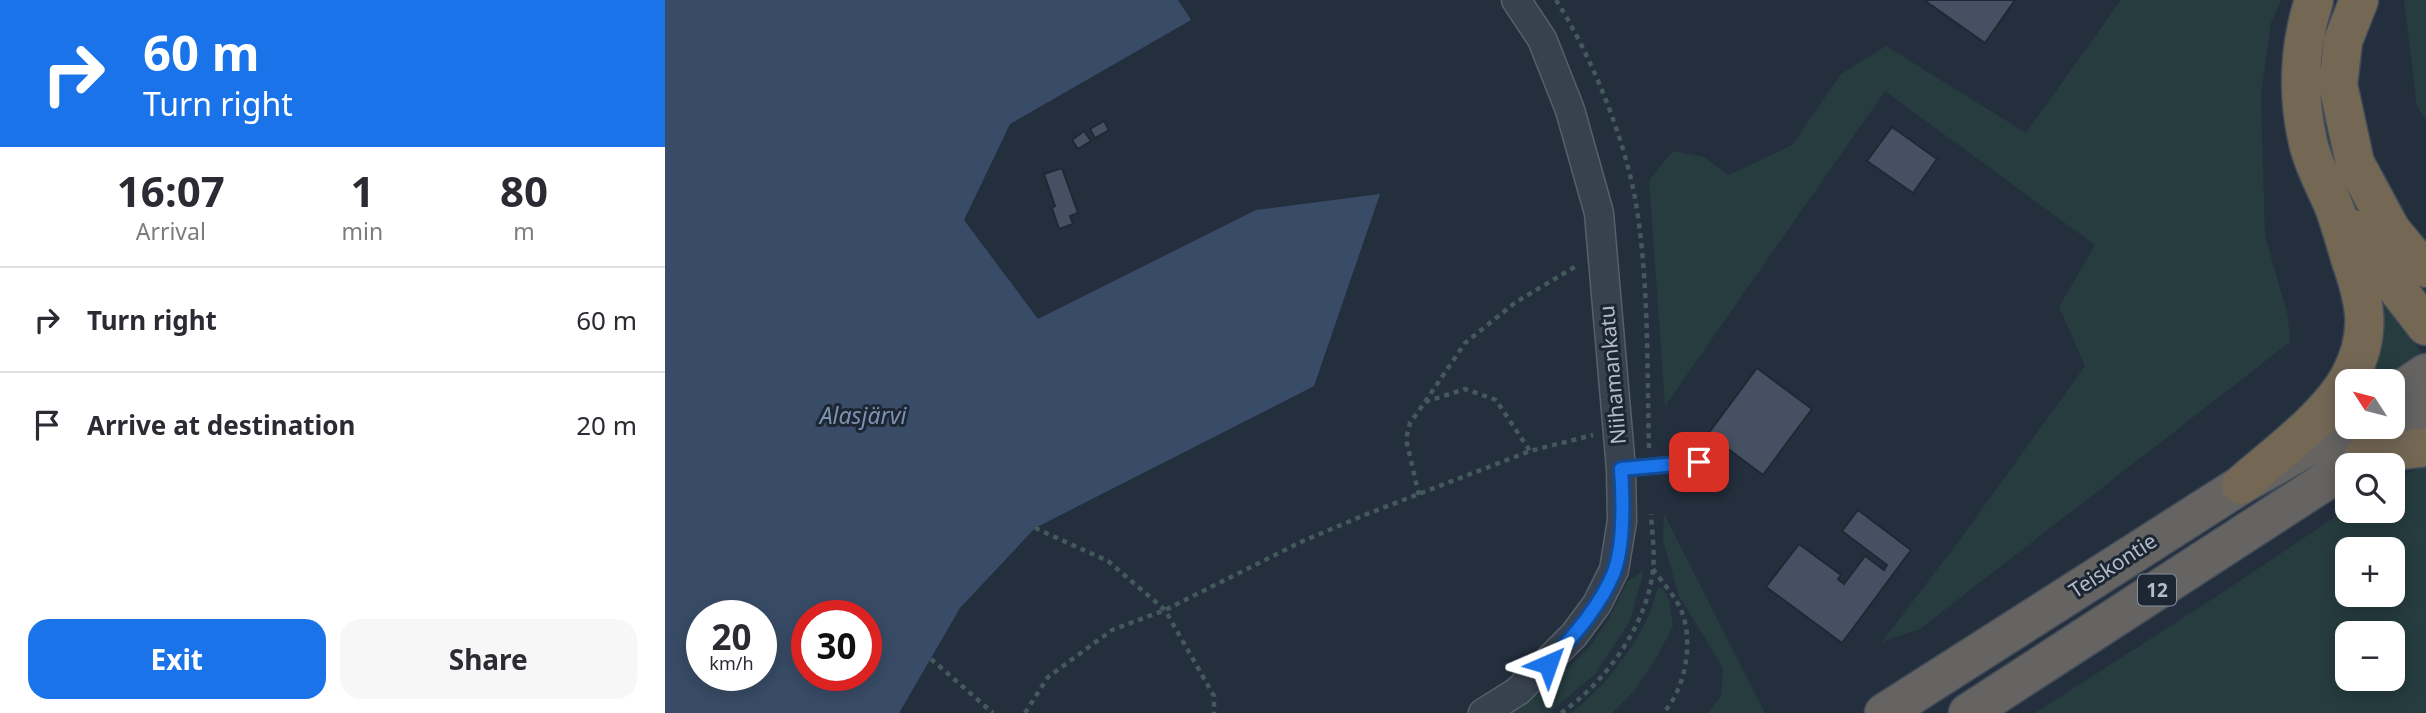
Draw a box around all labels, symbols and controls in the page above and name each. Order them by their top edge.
text: 60 m [143,19,260,85]
icon: right [28,28,119,119]
text: Turn right [143,82,293,125]
text: 16:07 [117,162,225,219]
text: 1 [350,162,374,219]
text: 80 [500,162,548,219]
text: Arrival [136,215,206,247]
text: min [342,215,383,247]
text: m [513,215,535,247]
icon: right [28,301,66,339]
text: Turn right [87,302,217,338]
text: 60 m [576,302,637,338]
street label: Niihamankatu [1592,304,1632,446]
north arrow [2335,369,2405,439]
map controls [2335,369,2405,691]
water label: Alasjärvi [818,399,907,431]
icon: arrive [28,406,66,444]
text: Arrive at destination [87,407,356,443]
text: 20 m [576,407,637,443]
pin [1669,432,1729,492]
icon: arrive [1680,443,1718,481]
button: search [2335,453,2405,523]
street label: Teiskontie [2063,526,2162,604]
button: + [2335,537,2405,607]
road number: 12 [2138,575,2176,606]
speed limit sign: 30 [791,600,882,691]
text: 20 [711,613,752,660]
button: Exit [28,619,326,699]
button: Share [340,619,637,699]
button: − [2335,621,2405,691]
position arrow [1511,627,1585,701]
text: km/h [709,651,754,675]

